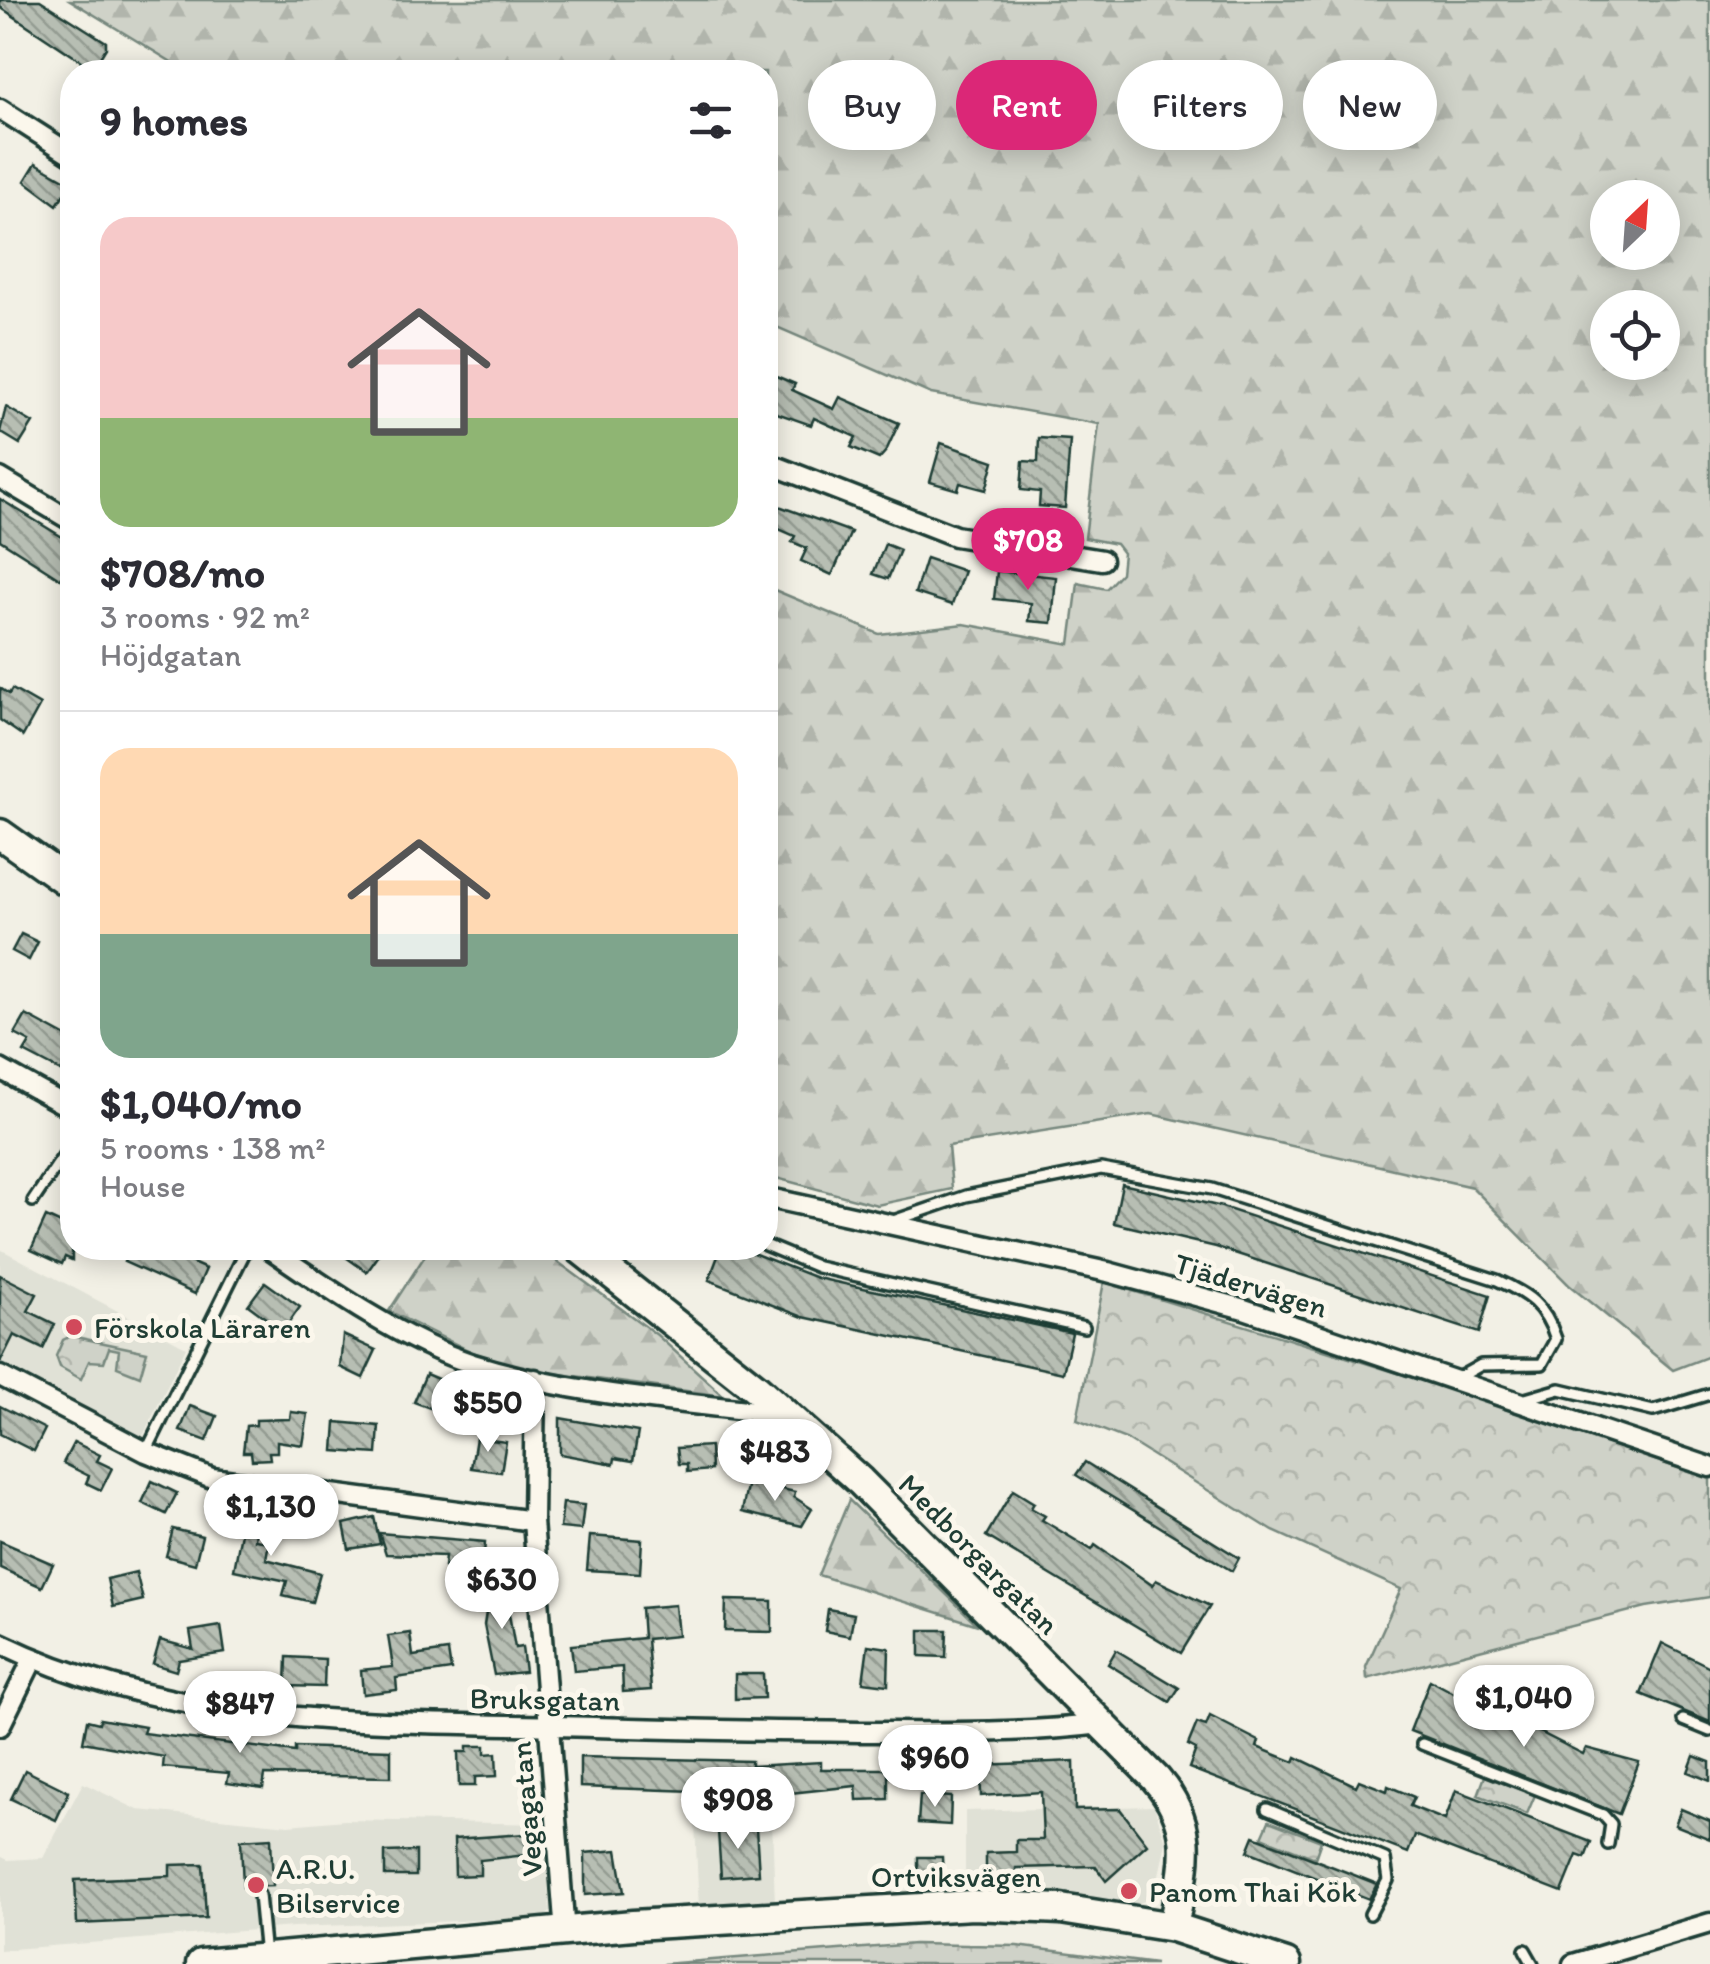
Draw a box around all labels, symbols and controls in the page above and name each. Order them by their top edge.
chip: Buy [808,60,936,150]
chip: Rent [956,60,1097,150]
chip: Filters [1117,60,1283,150]
chip: New [1303,60,1437,150]
icon: filters [683,93,738,148]
text: 9 homes [100,95,248,146]
north arrow [1590,180,1680,270]
map controls [1590,180,1680,380]
icon: home [329,282,509,462]
button: locate [1590,290,1680,380]
pin: $708 [969,508,1087,593]
text: $708 [993,521,1063,559]
text: $708/mo [100,547,265,598]
text: 3 rooms · 92 m² [100,598,310,636]
text: Höjdgatan [100,636,241,674]
icon: home [329,813,509,993]
text: $1,040/mo [100,1078,302,1129]
text: 5 rooms · 138 m² [100,1129,326,1167]
text: House [100,1167,186,1205]
street label: Tjädervägen [1170,1244,1332,1326]
place label: Förskola Läraren [94,1309,311,1346]
marker: Förskola Läraren [63,1316,85,1338]
pin: $550 [429,1370,547,1455]
text: $550 [453,1383,523,1421]
pin: $483 [716,1419,834,1504]
text: $483 [740,1432,810,1470]
street label: Medborgargatan [891,1466,1067,1642]
pin: $1,130 [190,1474,352,1559]
text: $1,130 [226,1487,316,1525]
pin: $630 [443,1547,561,1632]
text: $630 [467,1560,537,1598]
pin: $1,040 [1443,1665,1605,1750]
pin: $847 [181,1671,299,1756]
text: $1,040 [1475,1678,1573,1716]
street label: Bruksgatan [469,1679,621,1719]
text: $847 [206,1684,274,1722]
pin: $960 [876,1725,994,1810]
text: $960 [900,1738,970,1776]
street label: Vegagatan [502,1740,550,1878]
pin: $908 [679,1767,797,1852]
text: $908 [703,1780,773,1818]
place label: A.R.U. Bilservice [276,1850,401,1921]
street label: Ortviksvägen [871,1858,1041,1895]
place label: Panom Thai Kök [1149,1873,1357,1910]
marker: A.R.U. Bilservice [245,1874,267,1896]
marker: Panom Thai Kök [1118,1880,1140,1902]

